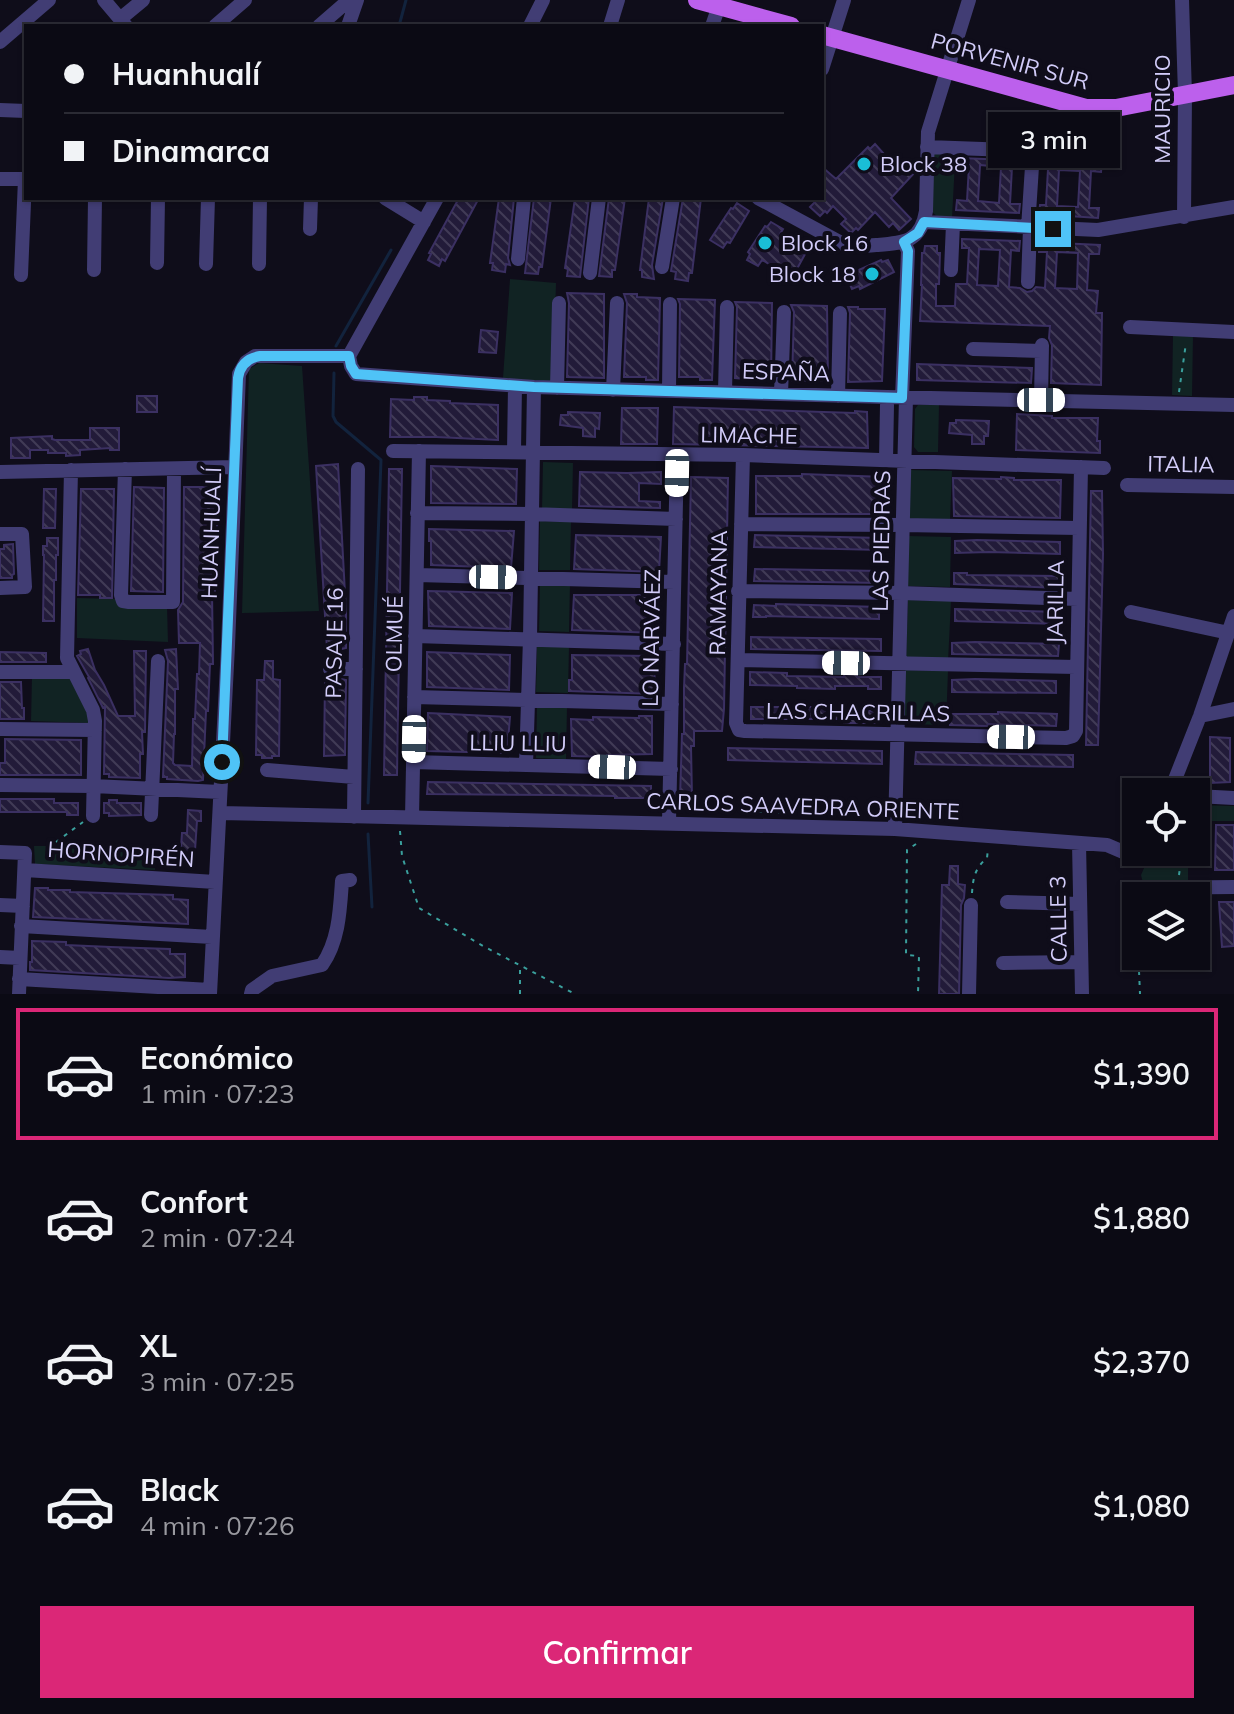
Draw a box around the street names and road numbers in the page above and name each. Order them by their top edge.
street label: PORVENIR SUR [928,26,1092,96]
street label: MAURICIO [1148,54,1176,164]
street label: ESPAÑA [742,356,830,388]
street label: LIMACHE [700,420,798,450]
street label: ITALIA [1147,449,1215,479]
street label: HUANHUALÍ [195,465,227,599]
street label: LAS PIEDRAS [866,470,896,612]
street label: RAMAYANA [703,530,733,656]
street label: JARILLA [1040,560,1070,644]
street label: LO NARVÁEZ [636,569,666,707]
street label: PASAJE 16 [319,587,349,699]
street label: OLMUÉ [379,595,409,673]
street label: LAS CHACRILLAS [766,696,950,728]
street label: LLIU LLIU [469,728,567,758]
street label: CARLOS SAAVEDRA ORIENTE [646,787,960,825]
street label: HORNOPIRÉN [47,835,195,873]
street label: CALLE 3 [1043,875,1073,963]

